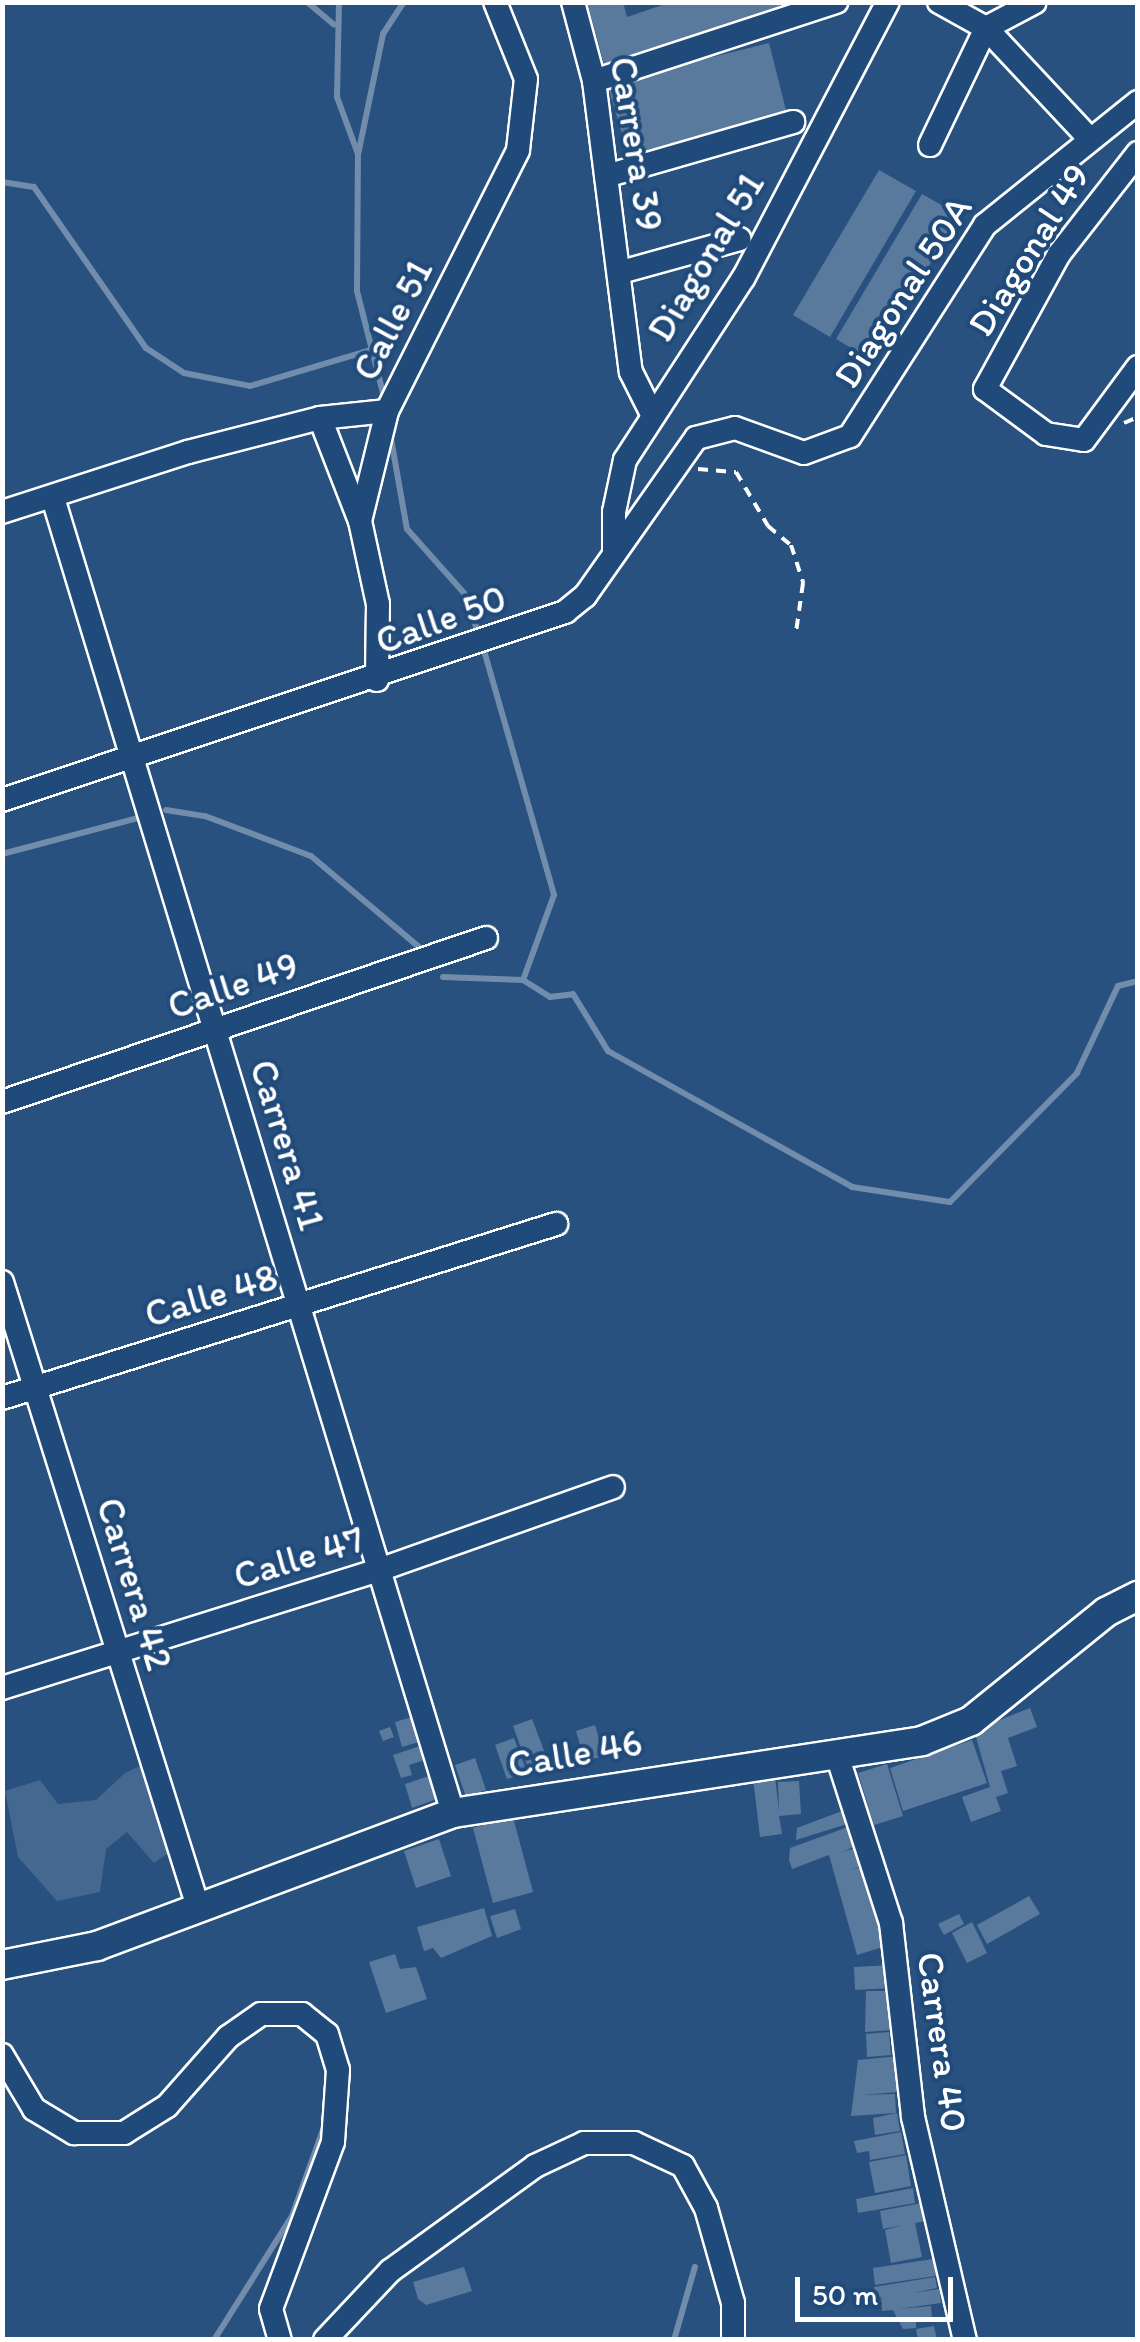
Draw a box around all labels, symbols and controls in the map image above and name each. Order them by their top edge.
street label: Carrera 39 [600,54,672,234]
street label: Diagonal 49 [958,155,1100,345]
street label: Diagonal 51 [638,164,774,350]
street label: Diagonal 50A [824,188,982,396]
street label: Calle 51 [343,252,443,388]
street label: Calle 50 [369,575,513,665]
street label: Calle 49 [162,942,304,1030]
street label: Carrera 41 [240,1054,334,1236]
street label: Calle 48 [139,1254,283,1338]
street label: Carrera 42 [86,1492,182,1676]
street label: Calle 47 [228,1517,370,1599]
street label: Calle 46 [504,1720,646,1788]
street label: Carrera 40 [907,1949,977,2135]
scale bar [800,2257,958,2319]
text: 50 m [812,2276,878,2313]

